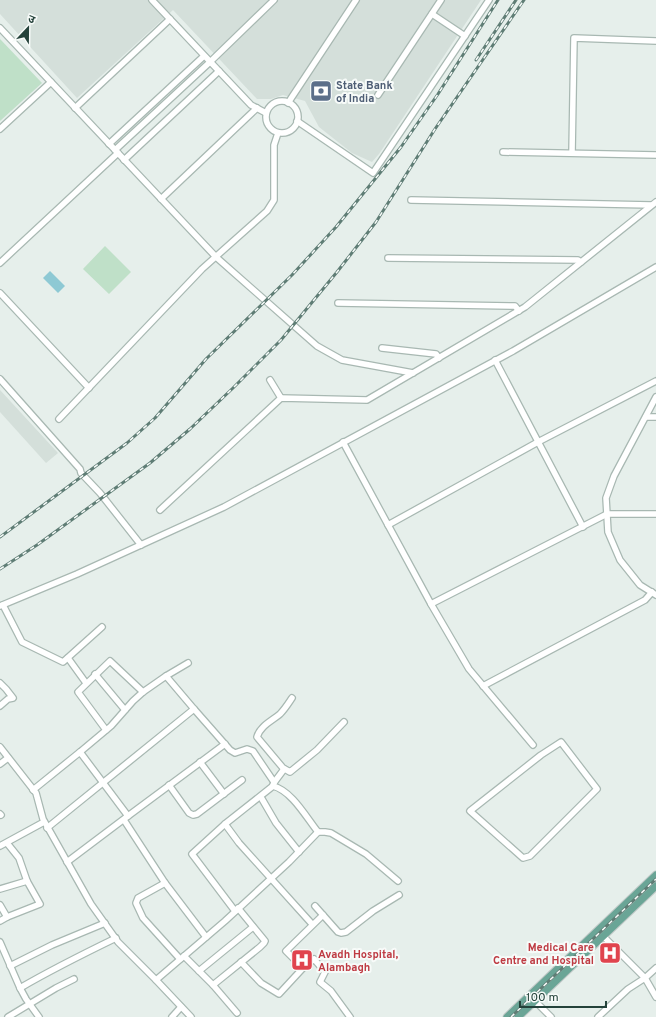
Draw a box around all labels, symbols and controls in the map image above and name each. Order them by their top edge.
north arrow [8,8,48,48]
text: उ [26,12,37,28]
bank icon: State Bank of India [308,78,334,104]
place label: State Bank of India [336,79,393,106]
hospital icon: Medical Care Centre and Hospital [597,940,623,966]
place label: Medical Care Centre and Hospital [493,941,594,968]
hospital icon: Avadh Hospital, Alambagh [289,947,315,973]
place label: Avadh Hospital, Alambagh [318,948,398,975]
scale bar [520,983,606,1009]
text: 100 m [526,990,559,1006]

